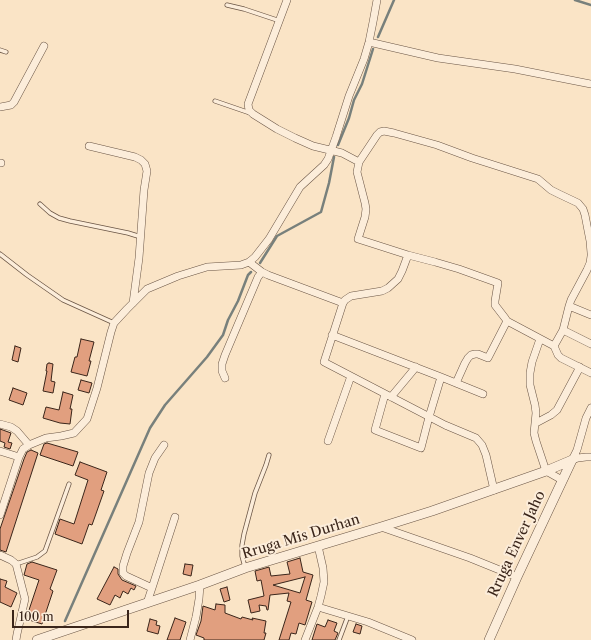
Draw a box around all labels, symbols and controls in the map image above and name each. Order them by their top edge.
street label: Rruga Enver Jaho [485,488,549,600]
street label: Rruga Mis Durhan [240,511,362,563]
scale bar [14,602,131,628]
text: 100 m [19,609,54,624]

